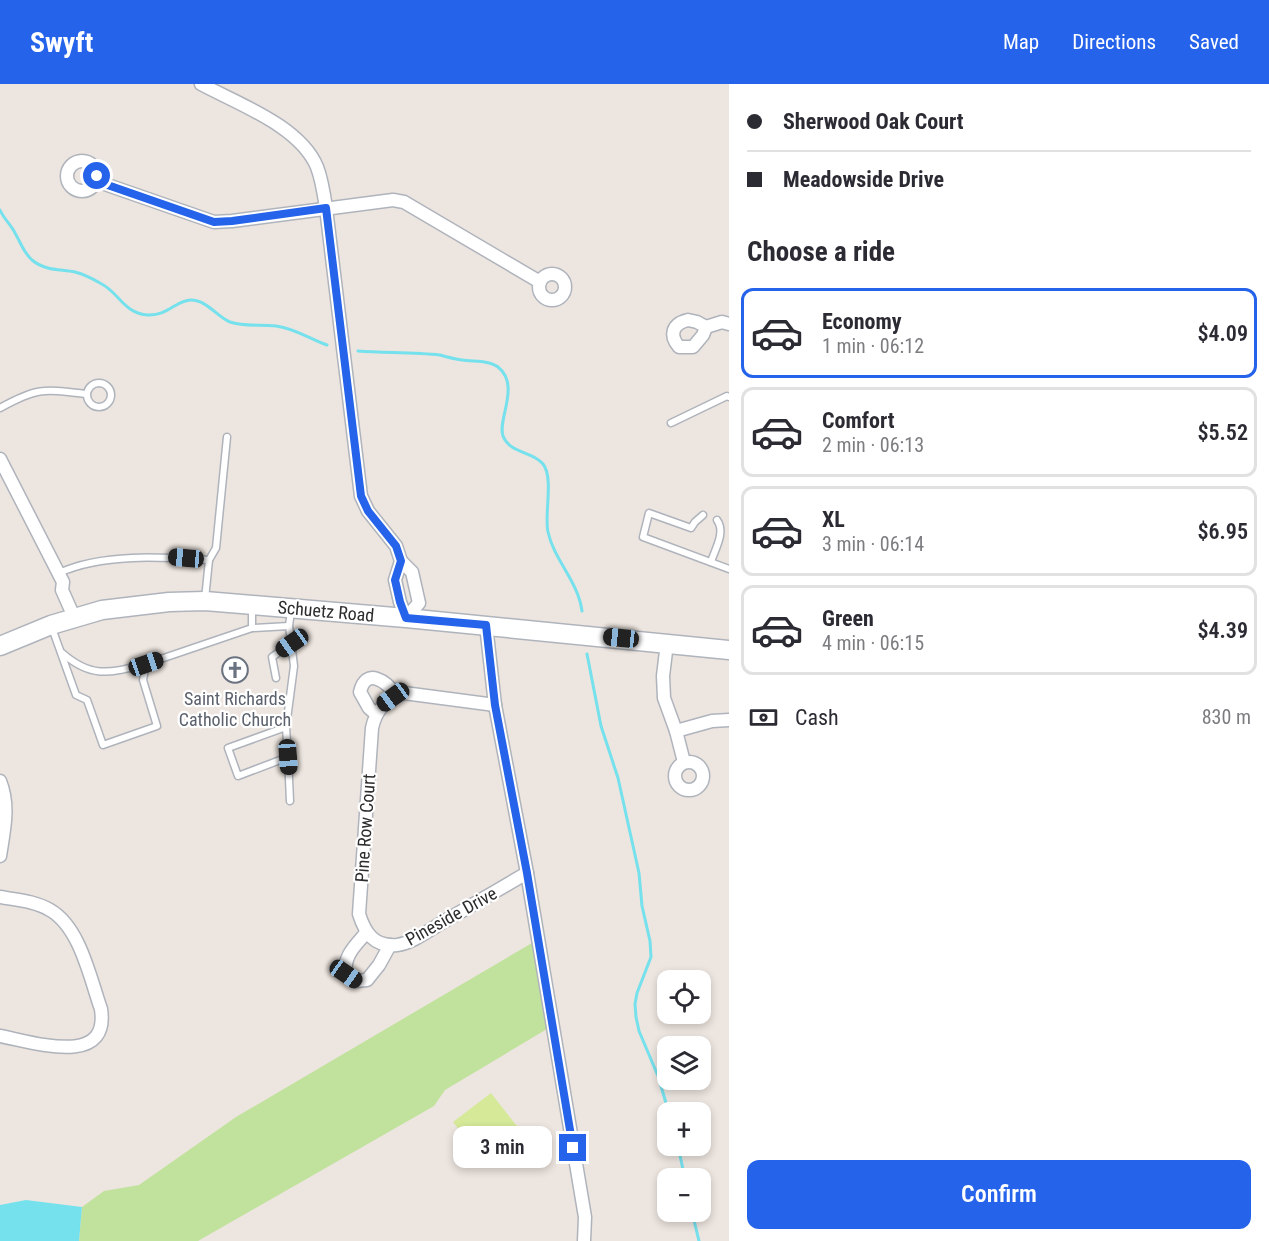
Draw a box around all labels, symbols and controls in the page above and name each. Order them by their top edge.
text: Swyft [30,26,93,59]
text: Map [1003,30,1039,54]
text: Directions [1072,30,1156,54]
text: Saved [1189,30,1239,54]
text: Sherwood Oak Court [783,109,964,134]
route start [83,162,110,189]
text: Meadowside Drive [783,167,944,192]
text: Choose a ride [747,236,895,268]
icon: car [750,306,804,360]
text: Economy [822,309,902,334]
text: $4.09 [1197,321,1248,346]
text: 1 min · 06:12 [822,334,924,358]
icon: car [750,405,804,459]
text: Comfort [822,408,895,433]
text: $5.52 [1197,420,1248,445]
text: 2 min · 06:13 [822,433,924,457]
icon: car [750,504,804,558]
text: XL [822,507,845,532]
text: $6.95 [1197,519,1248,544]
text: 3 min · 06:14 [822,532,924,556]
car [167,547,205,569]
street label: Schuetz Road [277,596,375,626]
icon: car [750,603,804,657]
text: Green [822,606,874,631]
text: $4.39 [1197,618,1248,643]
car [272,625,312,661]
car [602,627,640,649]
text: 4 min · 06:15 [822,631,924,655]
car [126,650,166,678]
church icon: Saint Richards Catholic Church [220,655,250,685]
car [373,679,413,715]
place label: Saint Richards Catholic Church [179,688,291,730]
icon: cash [747,701,780,734]
text: Cash [795,705,839,730]
text: 830 m [1202,705,1251,729]
car [278,738,298,776]
street label: Pine Row Court [351,773,379,883]
street label: Pineside Drive [402,882,500,950]
car [326,956,366,992]
map controls [657,970,711,1222]
button: locate [657,970,711,1024]
button: layers [657,1036,711,1090]
button: + [657,1102,711,1156]
callout: 3 min [453,1127,552,1169]
route end [559,1134,586,1161]
text: 3 min [480,1135,525,1159]
button: Confirm [747,1160,1251,1229]
button: − [657,1168,711,1222]

